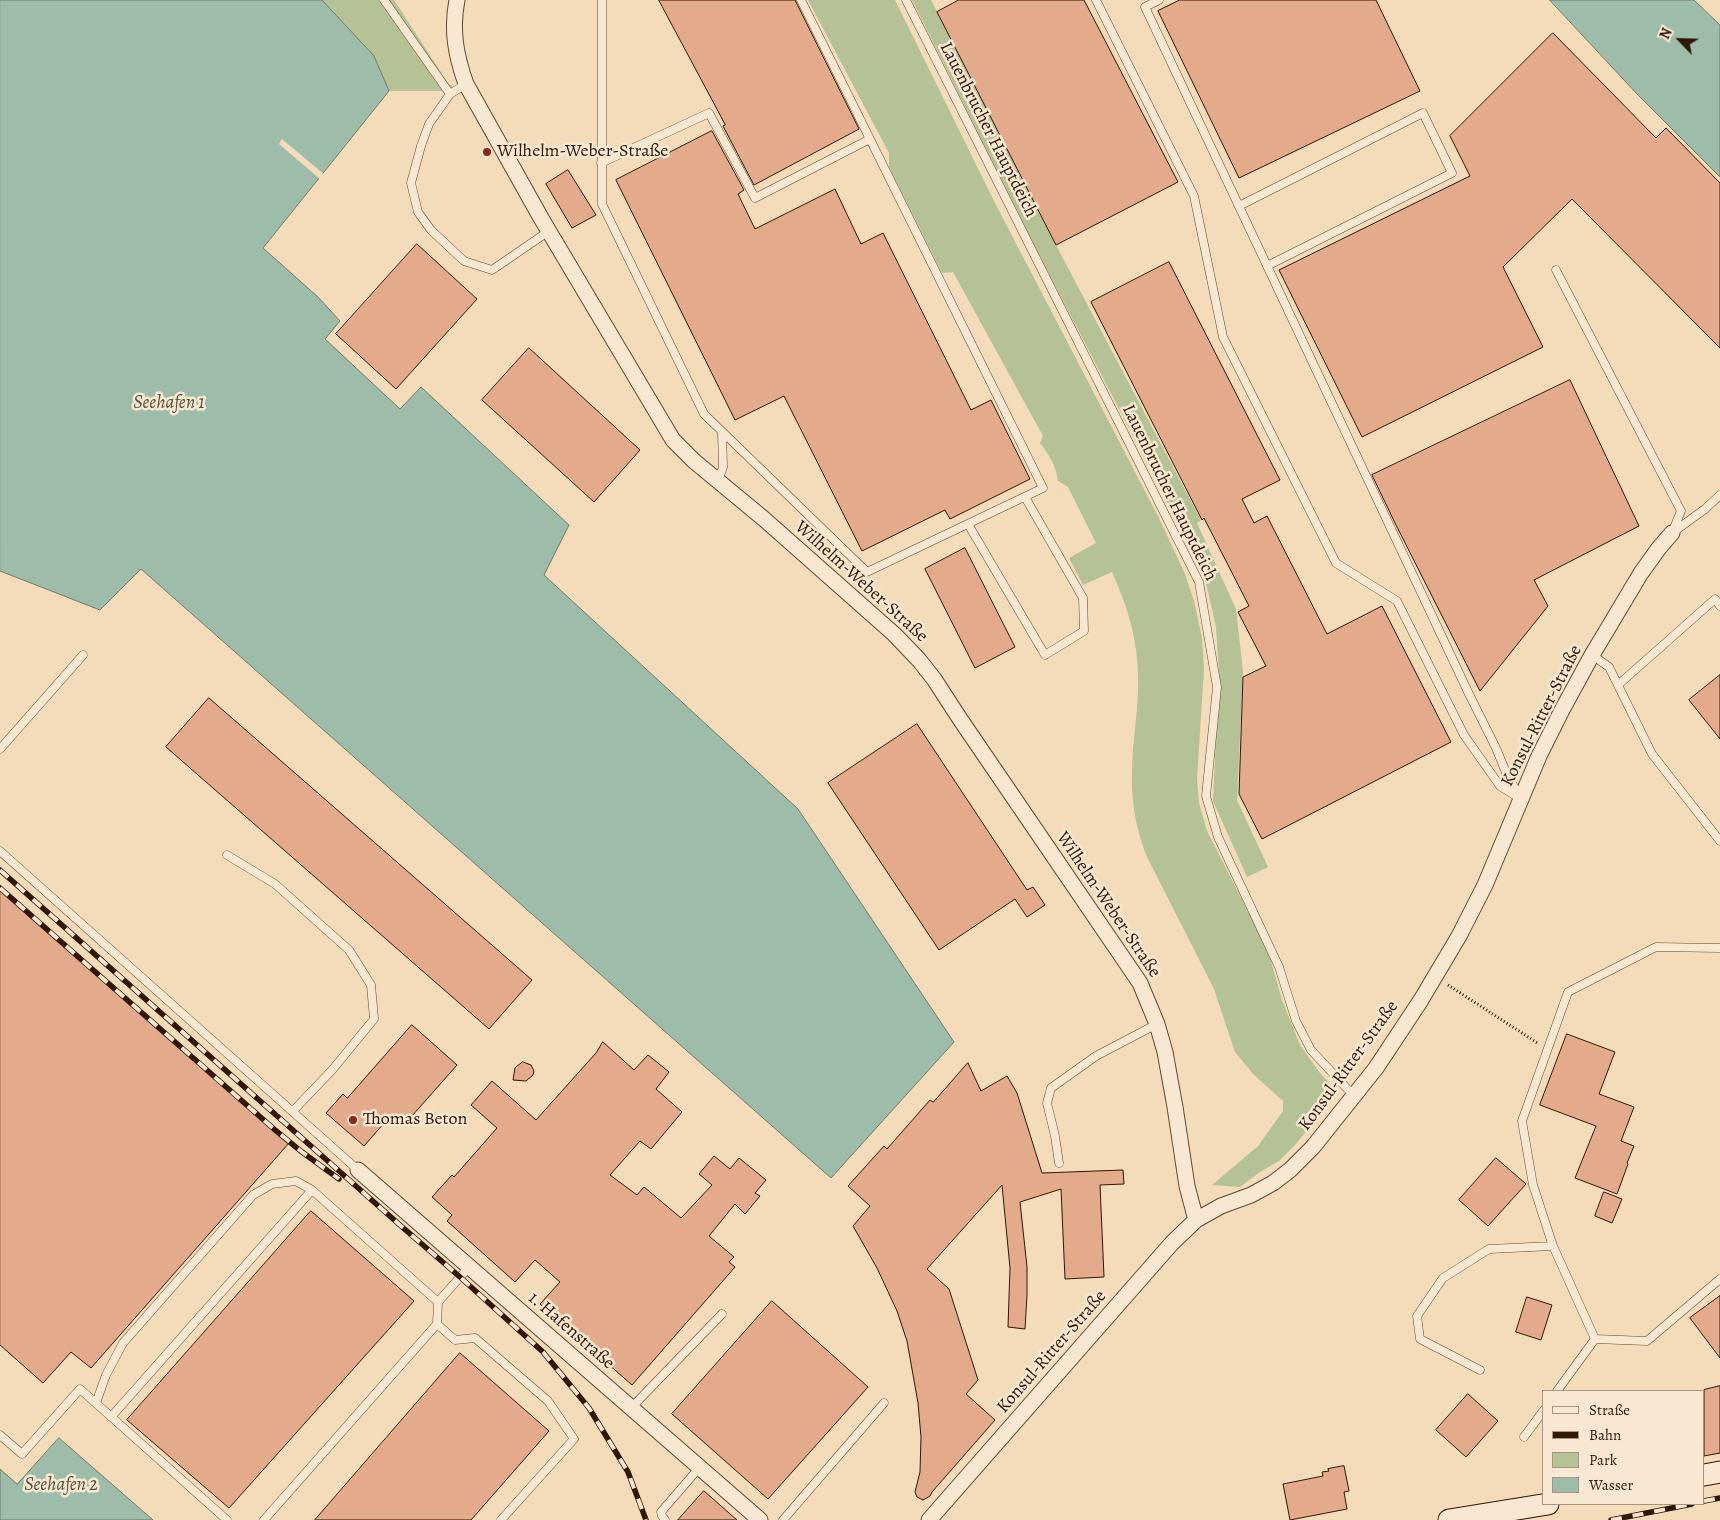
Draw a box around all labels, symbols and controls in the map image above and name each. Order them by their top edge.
north arrow [1655,15,1705,65]
text: N [1655,25,1677,42]
street label: Lauenbrucher Hauptdeich [934,39,1042,221]
place label: Wilhelm-Weber-Straße [497,141,668,163]
marker: Wilhelm-Weber-Straße [481,146,493,158]
water label: Seehafen 1 [133,392,205,414]
street label: Lauenbrucher Hauptdeich [1117,401,1221,585]
street label: Wilhelm-Weber-Straße [790,517,932,647]
street label: Konsul-Ritter-Straße [1497,642,1587,790]
street label: Wilhelm-Weber-Straße [1051,828,1165,982]
street label: Konsul-Ritter-Straße [1294,997,1404,1135]
place label: Thomas Beton [363,1109,467,1131]
marker: Thomas Beton [347,1114,359,1126]
street label: Konsul-Ritter-Straße [993,1286,1111,1418]
street label: 1. Hafenstraße [523,1288,619,1374]
legend [1542,1390,1705,1505]
text: Straße [1589,1400,1630,1420]
text: Bahn [1589,1425,1621,1445]
text: Park [1589,1450,1617,1470]
water label: Seehafen 2 [24,1474,98,1496]
text: Wasser [1589,1475,1633,1495]

